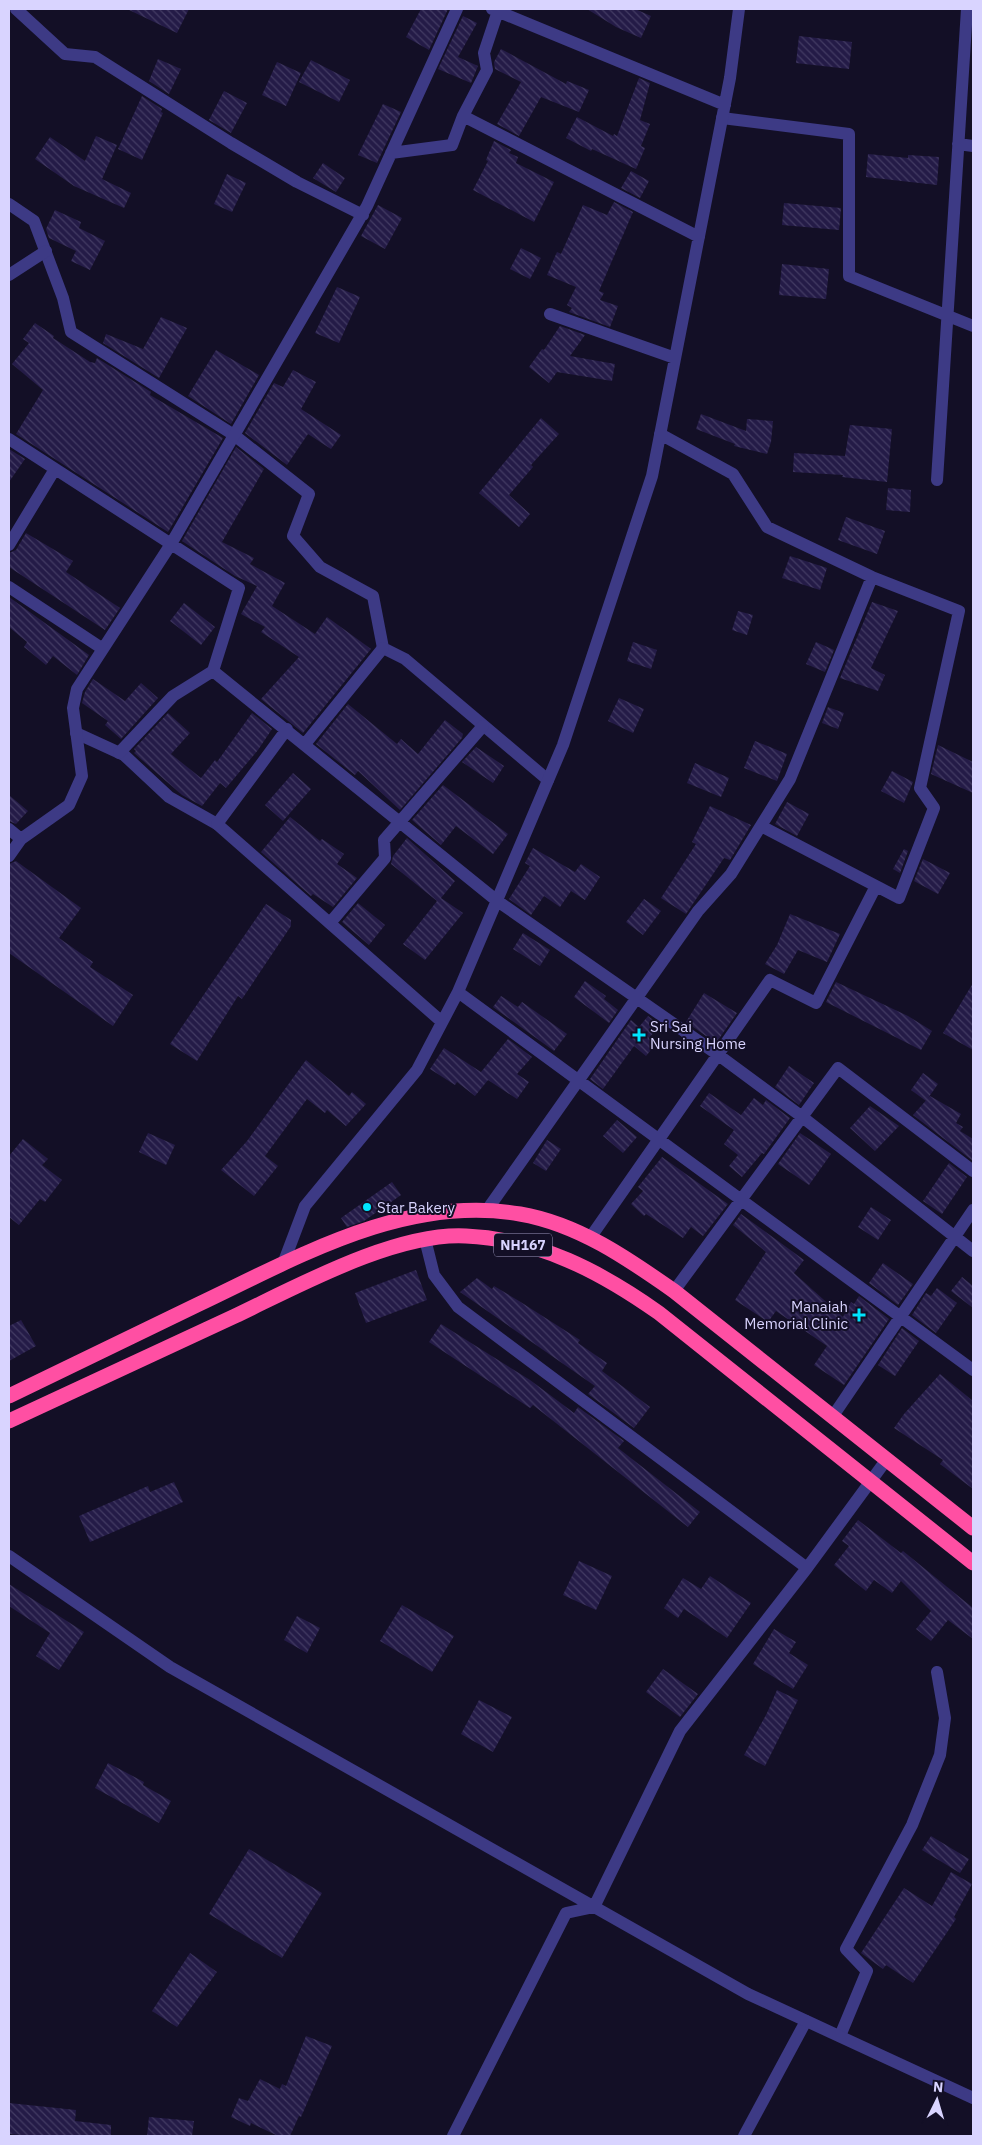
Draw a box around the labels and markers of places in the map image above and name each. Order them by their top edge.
place label: Sri Sai Nursing Home [650,1017,746,1053]
marker: Sri Sai Nursing Home [632,1028,646,1042]
place label: Star Bakery [377,1198,455,1217]
marker: Star Bakery [361,1201,373,1213]
place label: Manaiah Memorial Clinic [744,1297,848,1333]
marker: Manaiah Memorial Clinic [852,1308,866,1322]

